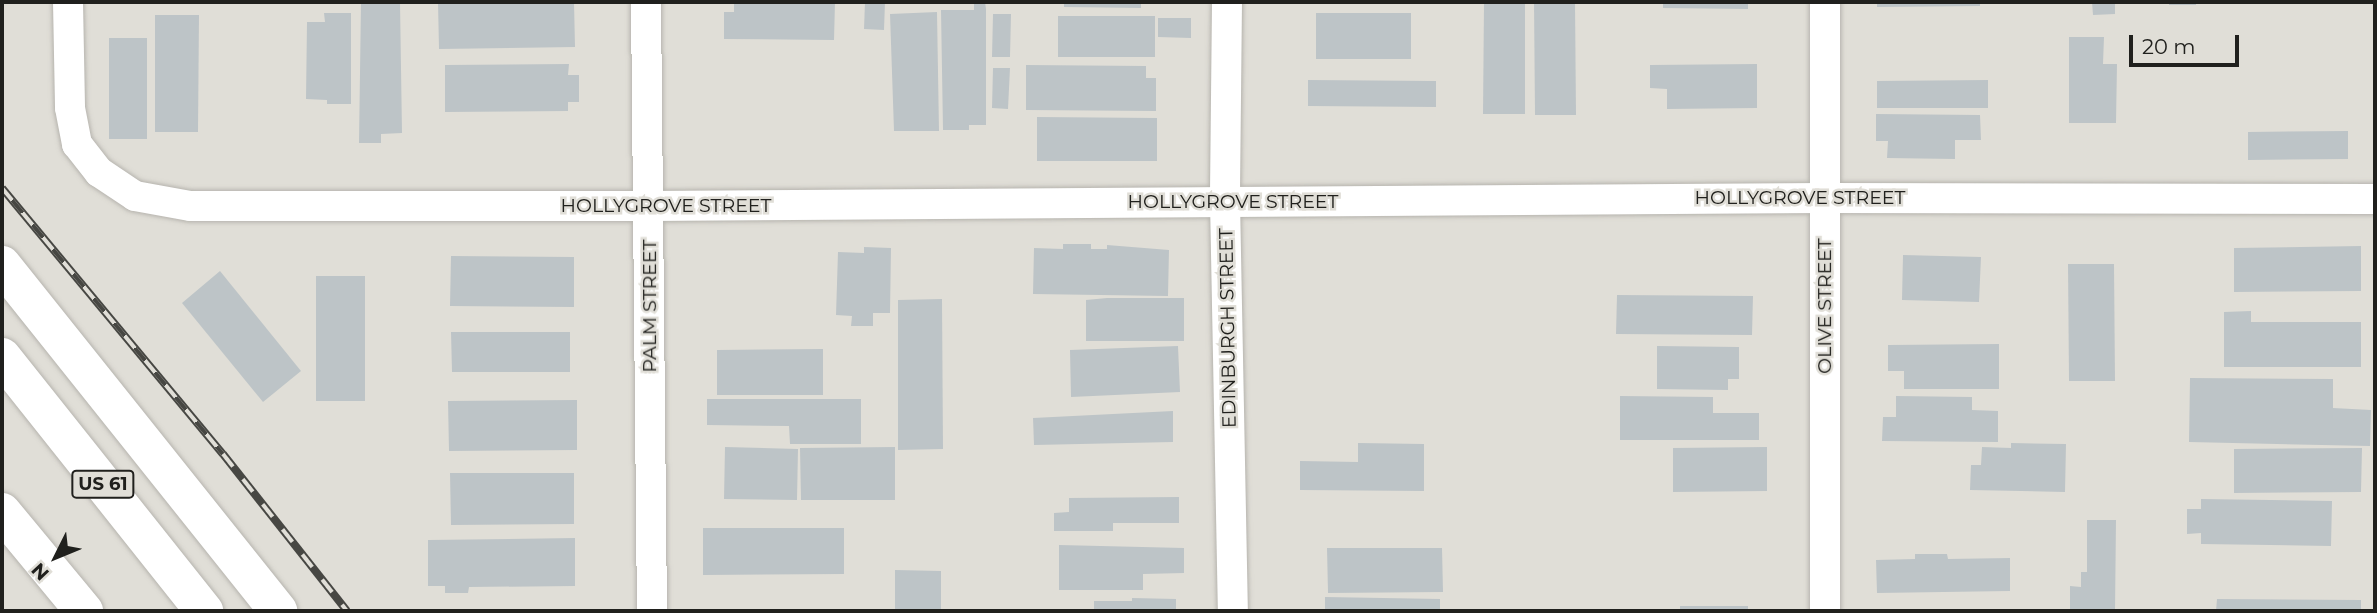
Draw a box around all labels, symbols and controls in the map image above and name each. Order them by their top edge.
scale bar [2132,21,2242,65]
text: 20 m [2142,34,2196,59]
street label: HOLLYGROVE STREET [1695,187,1905,209]
street label: HOLLYGROVE STREET [1128,191,1338,213]
street label: HOLLYGROVE STREET [561,195,771,217]
street label: EDINBURGH STREET [1215,228,1241,428]
street label: OLIVE STREET [1814,238,1836,374]
street label: PALM STREET [639,239,661,373]
road number: US 61 [70,470,136,498]
north arrow [21,522,91,592]
text: N [27,558,54,585]

